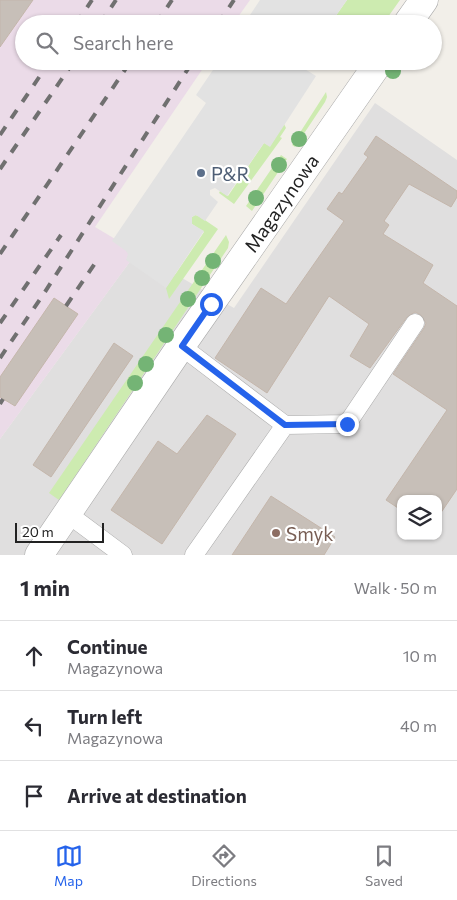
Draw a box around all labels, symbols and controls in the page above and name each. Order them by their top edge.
search box [15,15,442,70]
icon: search [33,29,61,57]
text: Search here [73,31,173,54]
street label: Magazynowa [239,150,323,256]
place label: P&R [211,162,250,185]
marker: P&R [195,167,207,179]
route start [200,293,223,316]
route end [336,413,359,436]
map controls [397,495,442,540]
button: layers [397,495,442,540]
scale bar [15,520,104,543]
place label: Smyk [286,522,334,545]
text: 20 m [22,523,54,540]
marker: Smyk [270,527,282,539]
text: 1 min [20,575,70,600]
text: Walk · 50 m [354,578,437,597]
text: Continue [67,635,147,658]
icon: ahead [20,642,48,670]
text: 10 m [403,646,437,665]
text: Magazynowa [67,658,163,677]
text: Turn left [67,705,142,728]
icon: left [20,712,48,740]
text: 40 m [400,716,437,735]
text: Magazynowa [67,728,163,747]
icon: arrive [20,782,48,810]
text: Arrive at destination [67,784,247,807]
tab: Map [54,842,83,889]
tab: Directions [191,842,257,889]
tab: Saved [365,842,403,889]

